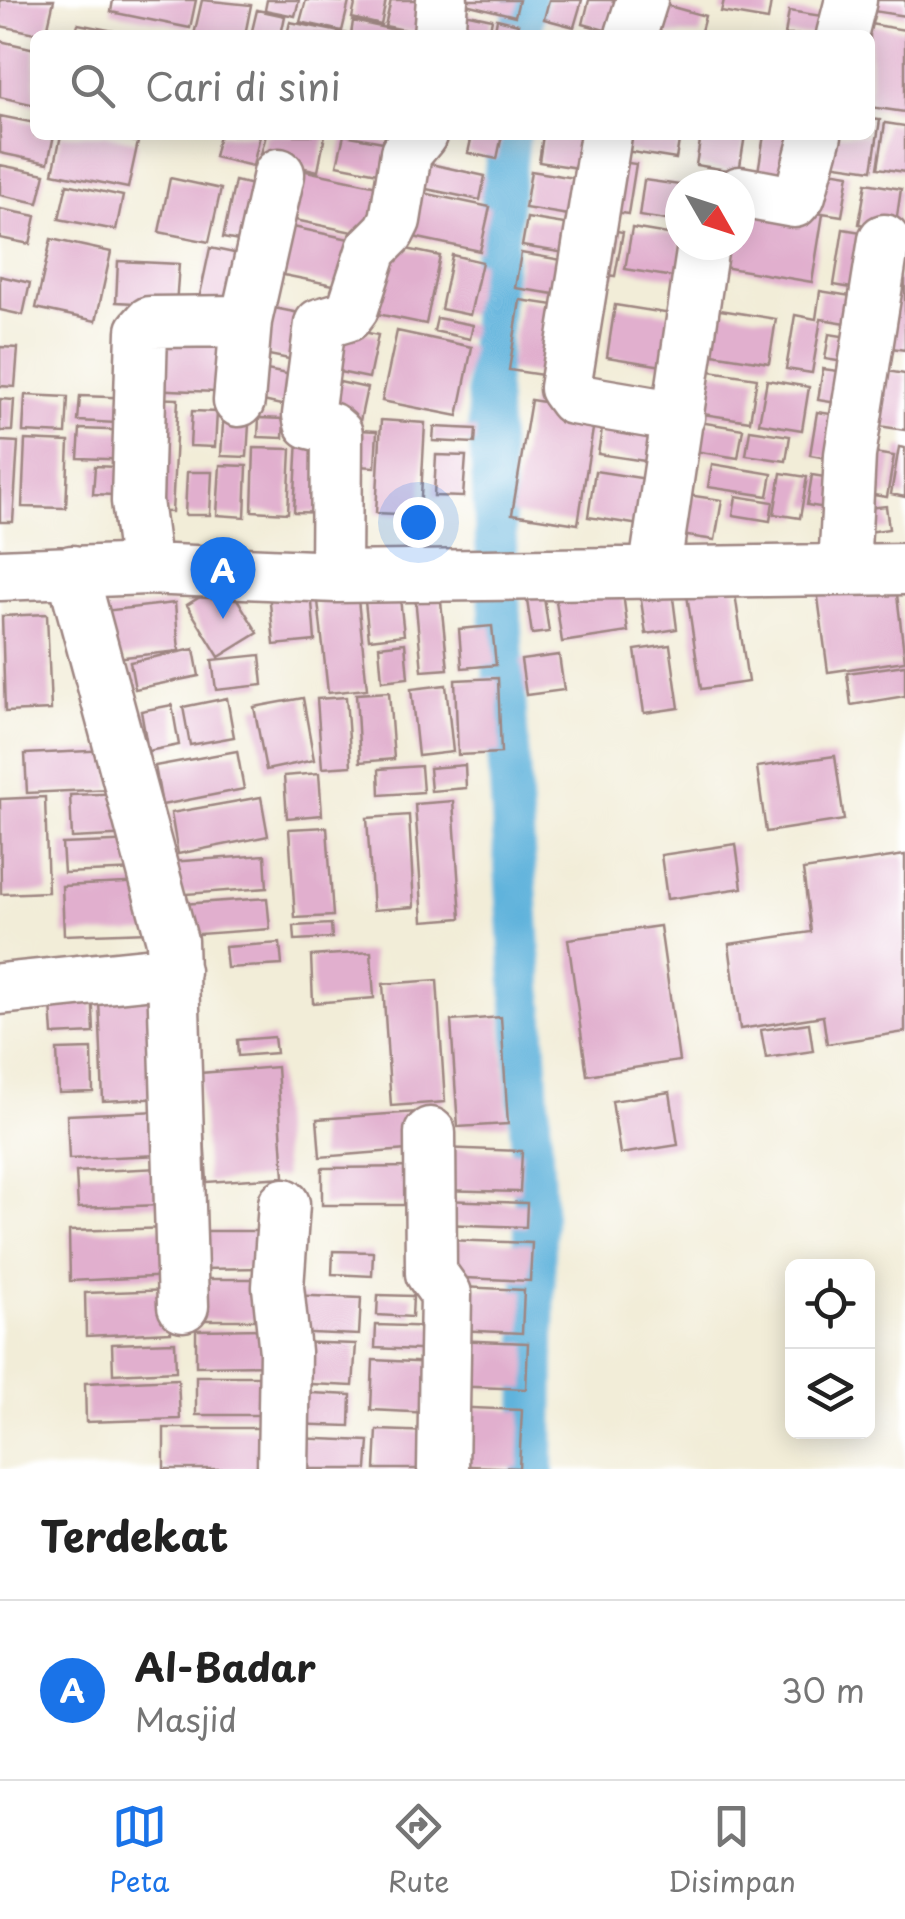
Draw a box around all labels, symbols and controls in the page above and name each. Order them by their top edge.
search box [30,30,875,140]
text: Cari di sini [145,57,341,114]
icon: search [65,58,120,113]
north arrow [665,170,755,260]
your location [393,497,444,548]
pin: A [190,536,256,619]
map controls [785,1259,875,1439]
button: locate [785,1259,875,1349]
button: layers [785,1349,875,1439]
text: Terdekat [40,1503,228,1566]
text: Al-Badar [135,1638,316,1695]
text: A [60,1666,85,1714]
text: 30 m [781,1666,865,1714]
text: Masjid [135,1695,237,1743]
tab: Peta [109,1799,169,1902]
tab: Rute [388,1799,450,1902]
tab: Disimpan [668,1799,796,1902]

